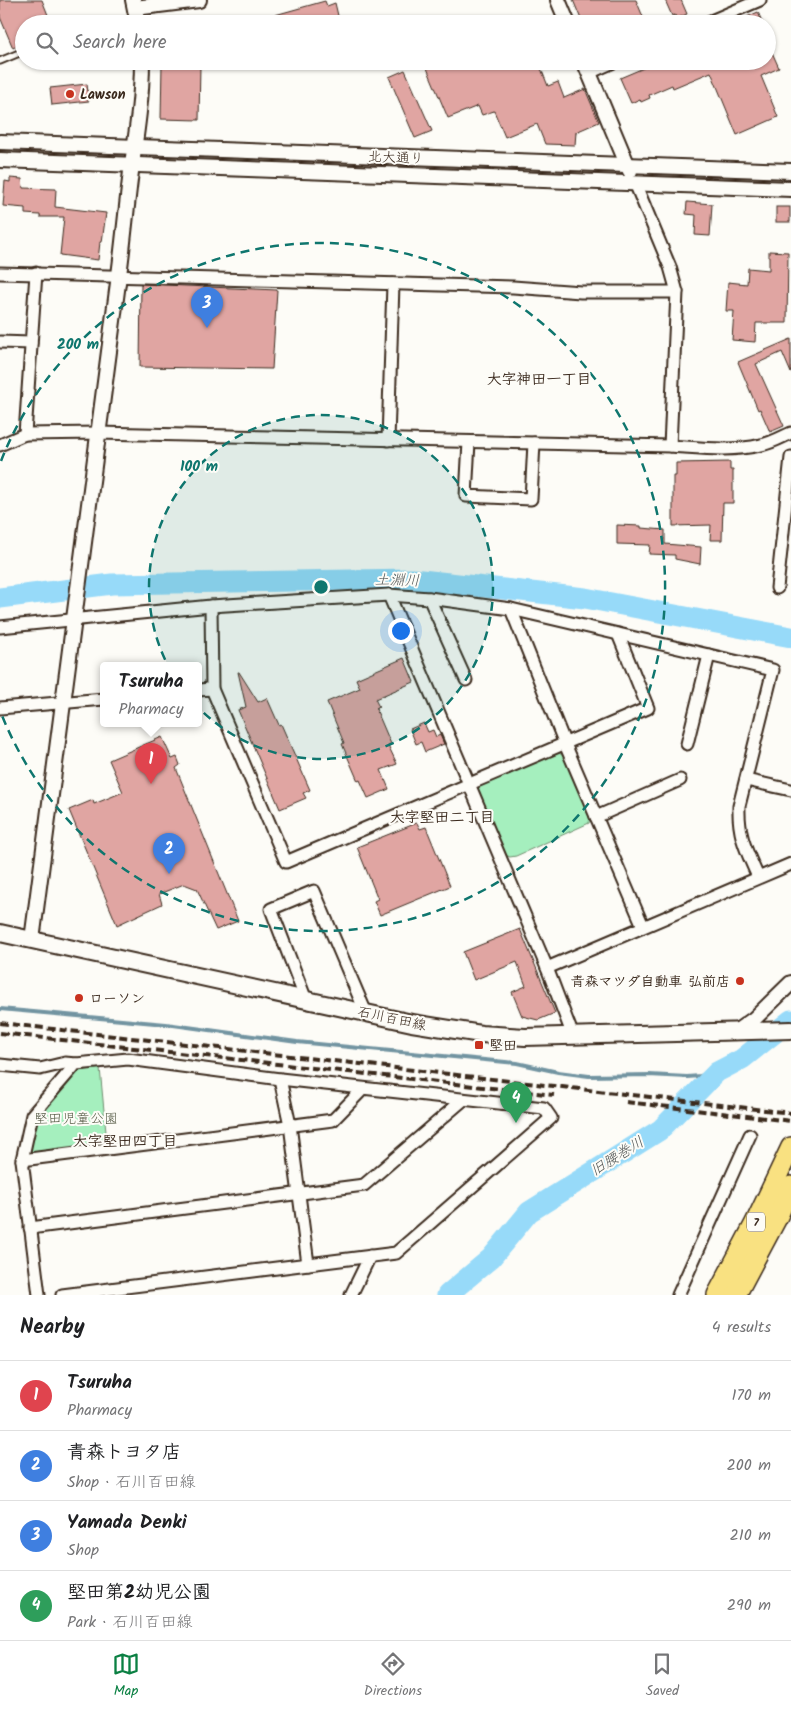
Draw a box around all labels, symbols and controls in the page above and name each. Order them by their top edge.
search box [15,15,776,70]
text: Search here [73,28,167,58]
icon: search [33,29,61,57]
place label: Lawson [80,84,126,106]
marker: Lawson [64,88,76,100]
street label: 北大通り [368,146,424,170]
pin: 3 [191,287,223,328]
text: 200 m [57,333,99,357]
district label: 大字神田一丁目 [486,368,592,392]
text: 100 m [180,455,218,479]
water label: 土淵川 [374,569,420,593]
centre of rings [312,578,330,596]
your location [388,618,414,644]
popup [100,662,202,727]
text: Tsuruha [119,667,183,697]
text: Pharmacy [119,697,183,722]
pin: 1 [135,743,167,784]
district label: 大字堅田二丁目 [389,806,495,830]
pin: 2 [153,833,185,874]
place label: 青森マツダ自動車 弘前店 [571,971,730,993]
marker: 青森マツダ自動車 弘前店 [734,975,746,987]
place label: ローソン [89,988,145,1010]
marker: ローソン [73,992,85,1004]
street label: 石川百田線 [355,1001,428,1037]
place label: 堅田 [489,1035,517,1057]
marker: 堅田 [473,1039,485,1051]
pin: 4 [500,1082,532,1123]
park label: 堅田児童公園 [34,1108,118,1130]
district label: 大字堅田四丁目 [72,1130,178,1154]
water label: 旧腰巻川 [586,1131,649,1183]
road number: 7 [747,1212,765,1232]
text: Nearby [20,1311,85,1344]
text: 4 results [712,1315,771,1340]
text: Tsuruha [67,1368,132,1398]
text: 1 [34,1383,38,1408]
text: 170 m [731,1383,771,1408]
text: Pharmacy [67,1398,132,1423]
text: 青森トヨタ店 [67,1438,181,1468]
text: 2 [31,1453,41,1478]
text: 200 m [727,1453,771,1478]
text: Shop · 石川百田線 [67,1470,196,1495]
text: Yamada Denki [67,1508,187,1538]
text: 3 [32,1523,40,1548]
text: 210 m [730,1523,771,1548]
text: Shop [67,1538,99,1563]
text: 堅田第2幼児公園 [67,1578,211,1608]
text: 4 [32,1593,40,1618]
text: 290 m [727,1593,771,1618]
text: Park · 石川百田線 [67,1610,193,1635]
tab: Map [112,1650,140,1702]
tab: Directions [364,1650,422,1702]
tab: Saved [646,1650,679,1702]

